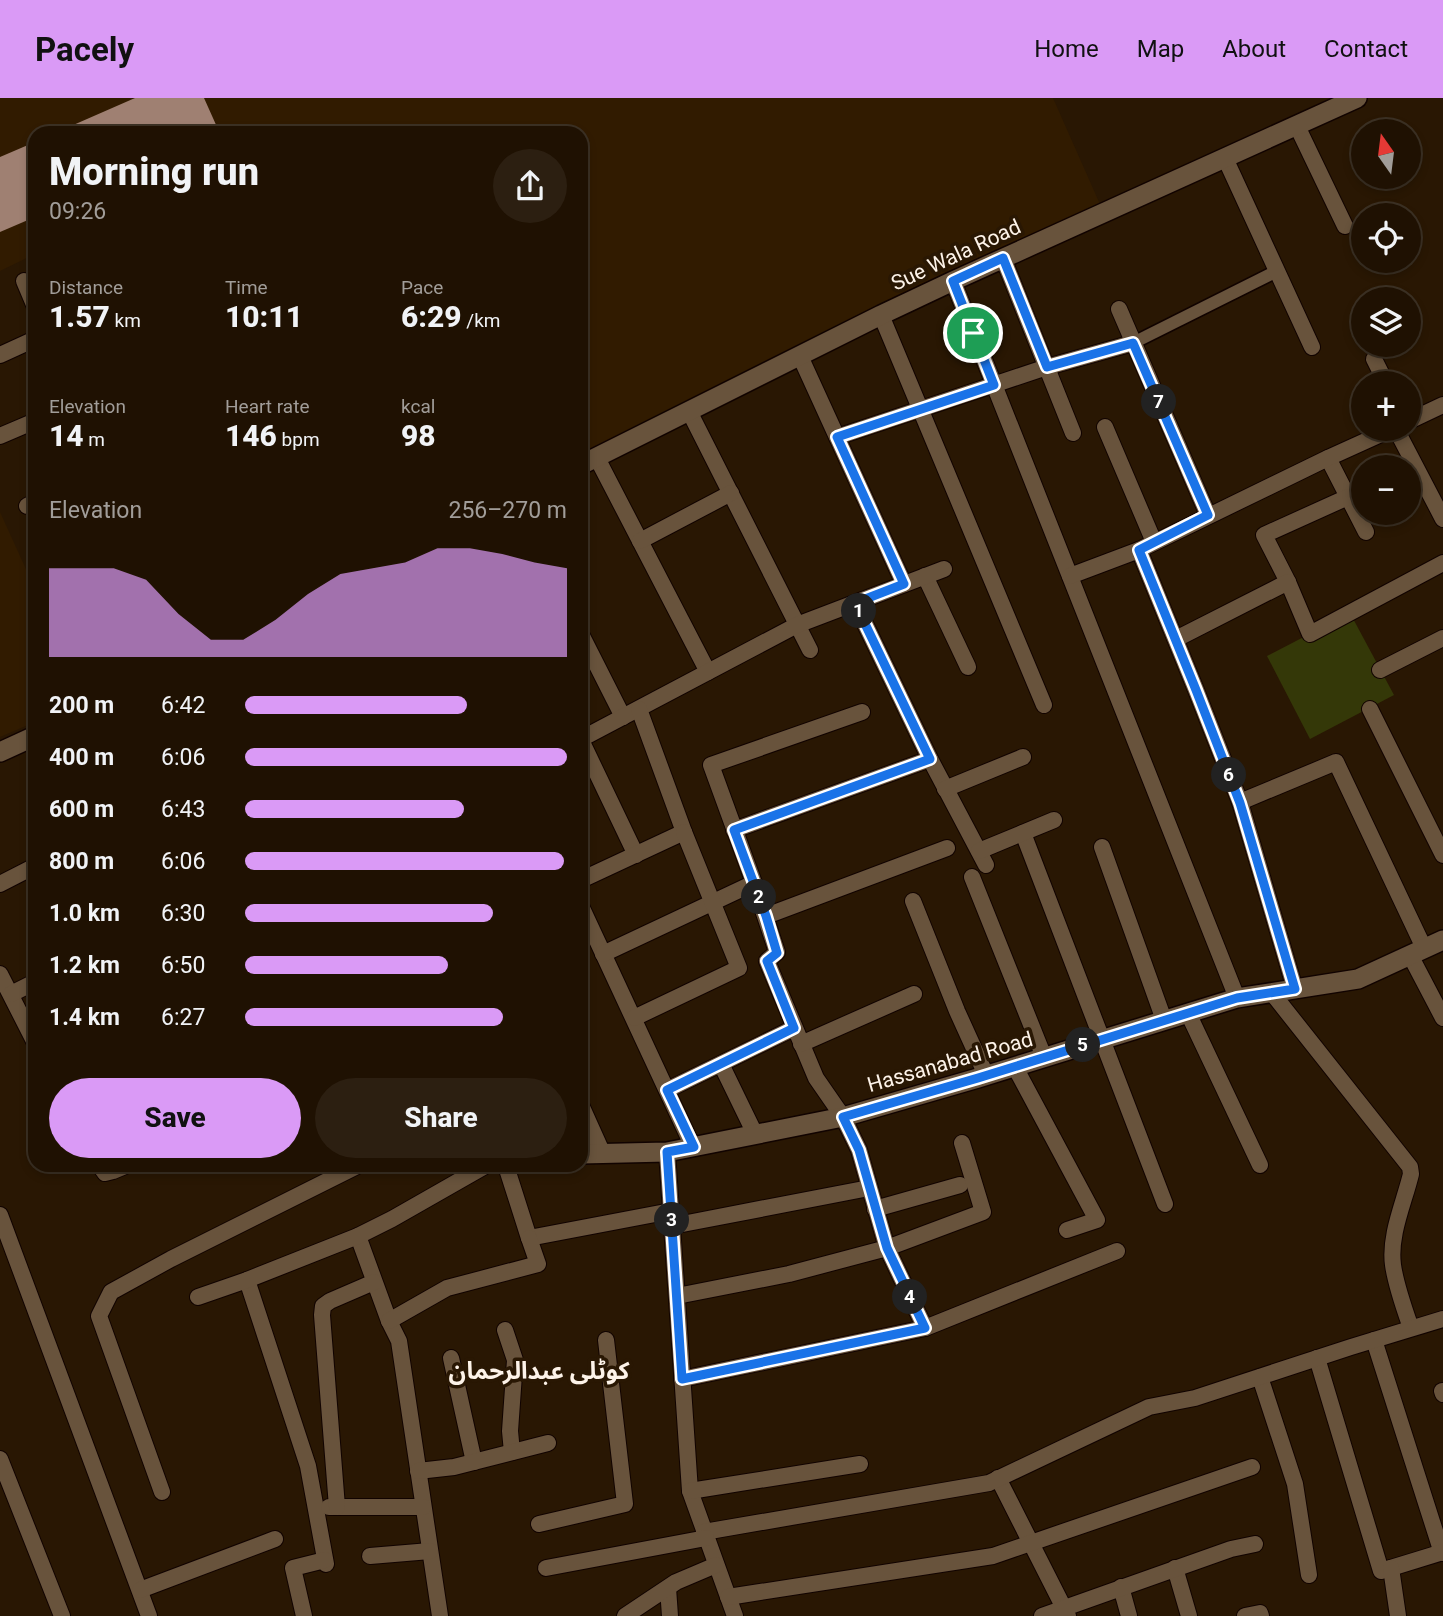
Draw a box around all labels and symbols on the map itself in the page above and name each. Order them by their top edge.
north arrow [1351,119,1421,189]
street label: Sue Wala Road [887,215,1025,295]
pin [943,303,1003,363]
pin: 7 [1142,384,1176,420]
pin: 1 [842,594,876,628]
pin: 6 [1212,758,1246,792]
pin: 2 [742,880,776,914]
street label: Hassanabad Road [865,1027,1035,1097]
pin: 5 [1066,1028,1100,1062]
pin: 3 [654,1202,690,1238]
pin: 4 [892,1280,928,1314]
district label: کوٹلی عبدالرحمان [449,1357,631,1385]

